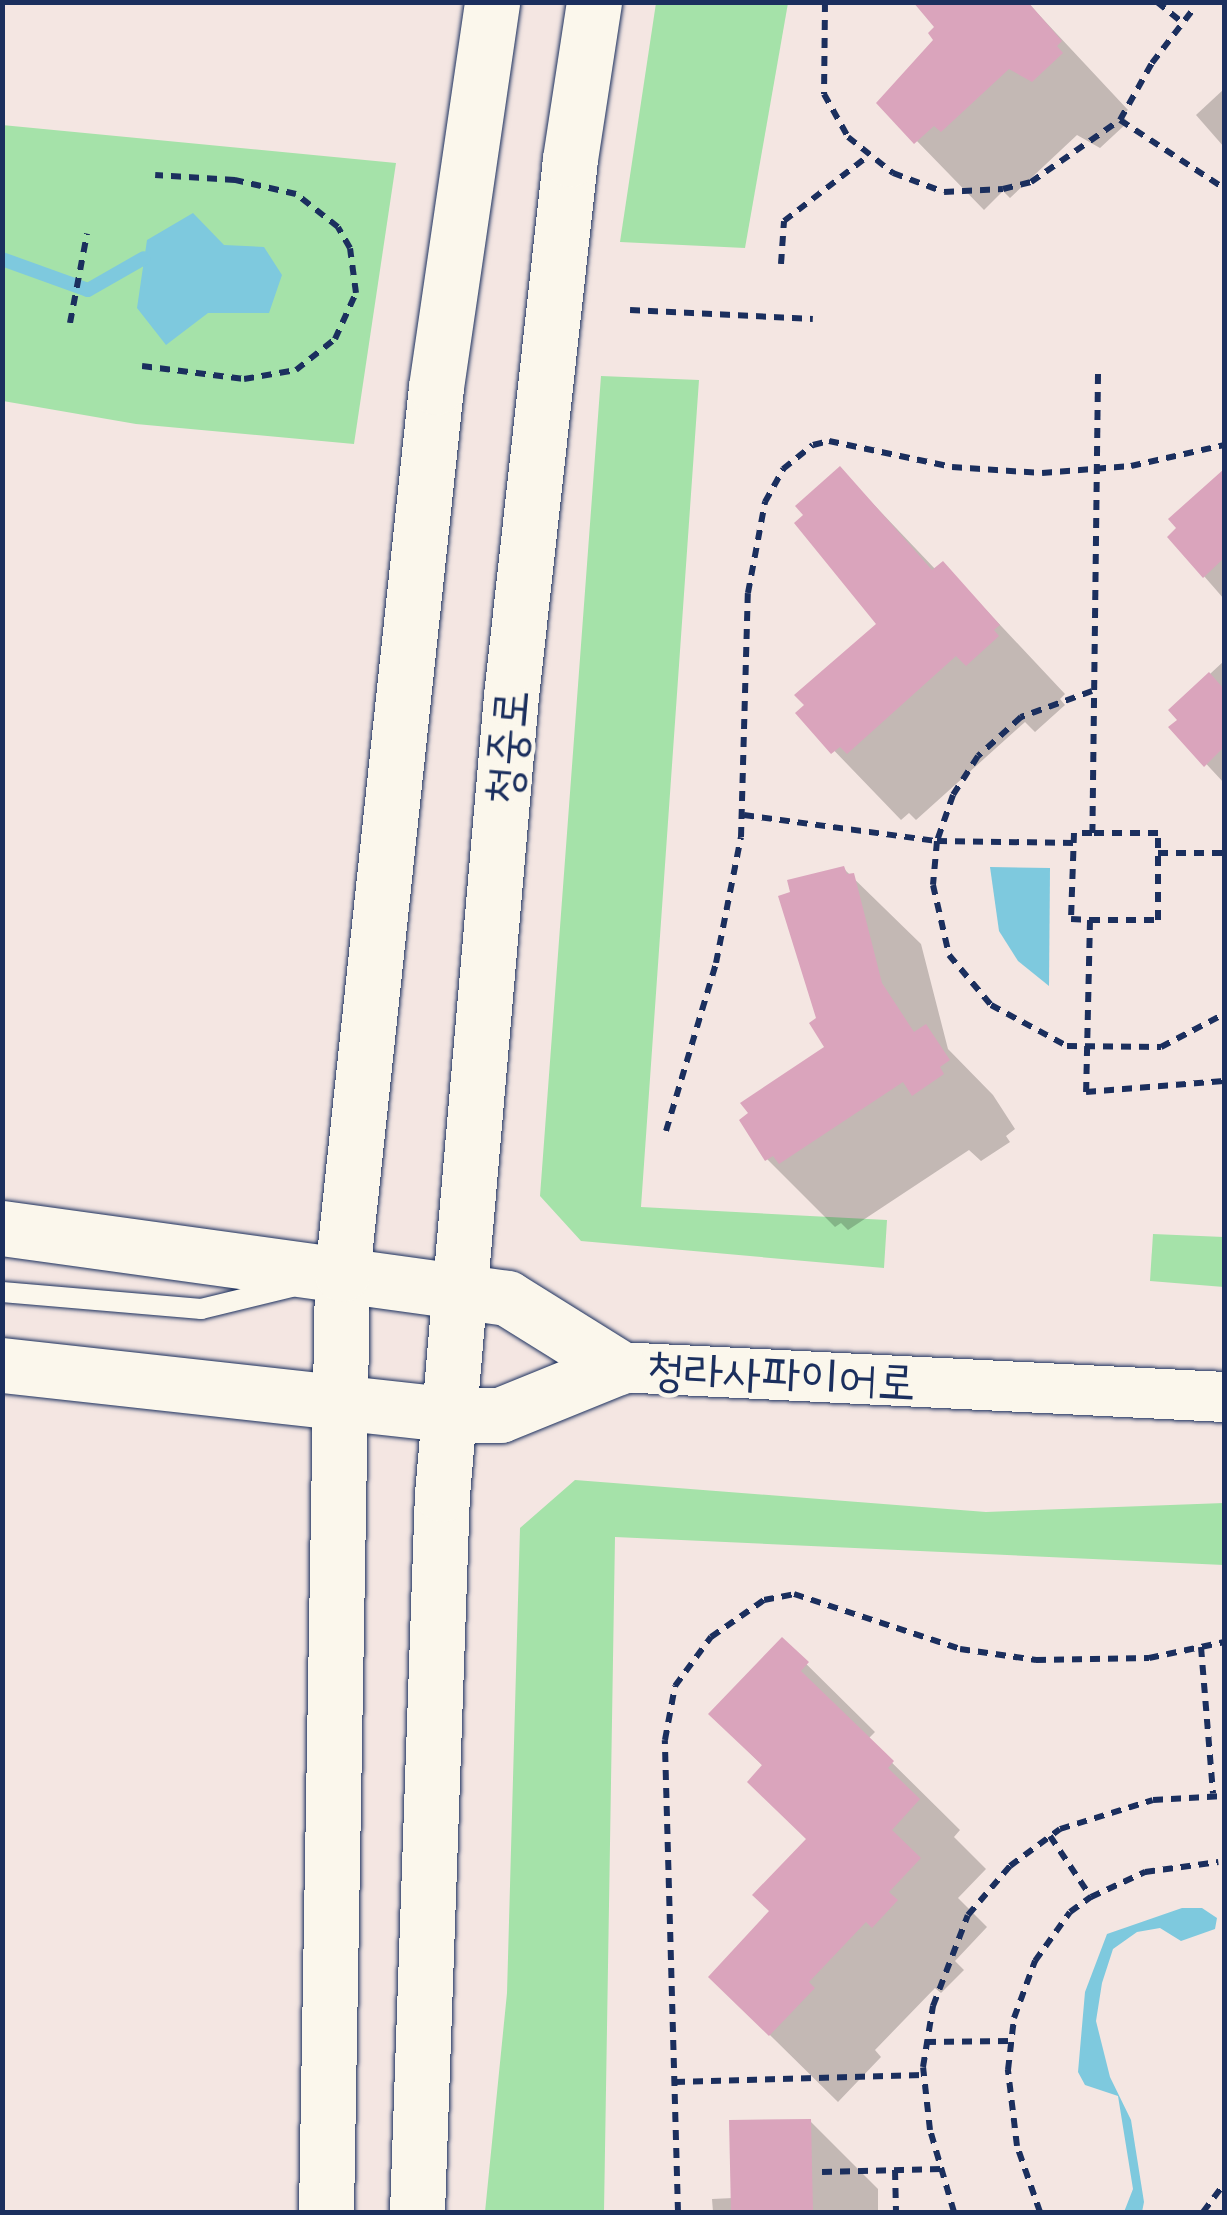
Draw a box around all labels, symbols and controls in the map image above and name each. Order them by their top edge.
street label: 청중로 [473,687,541,807]
street label: 청라사파이어로 [644,1340,918,1412]

